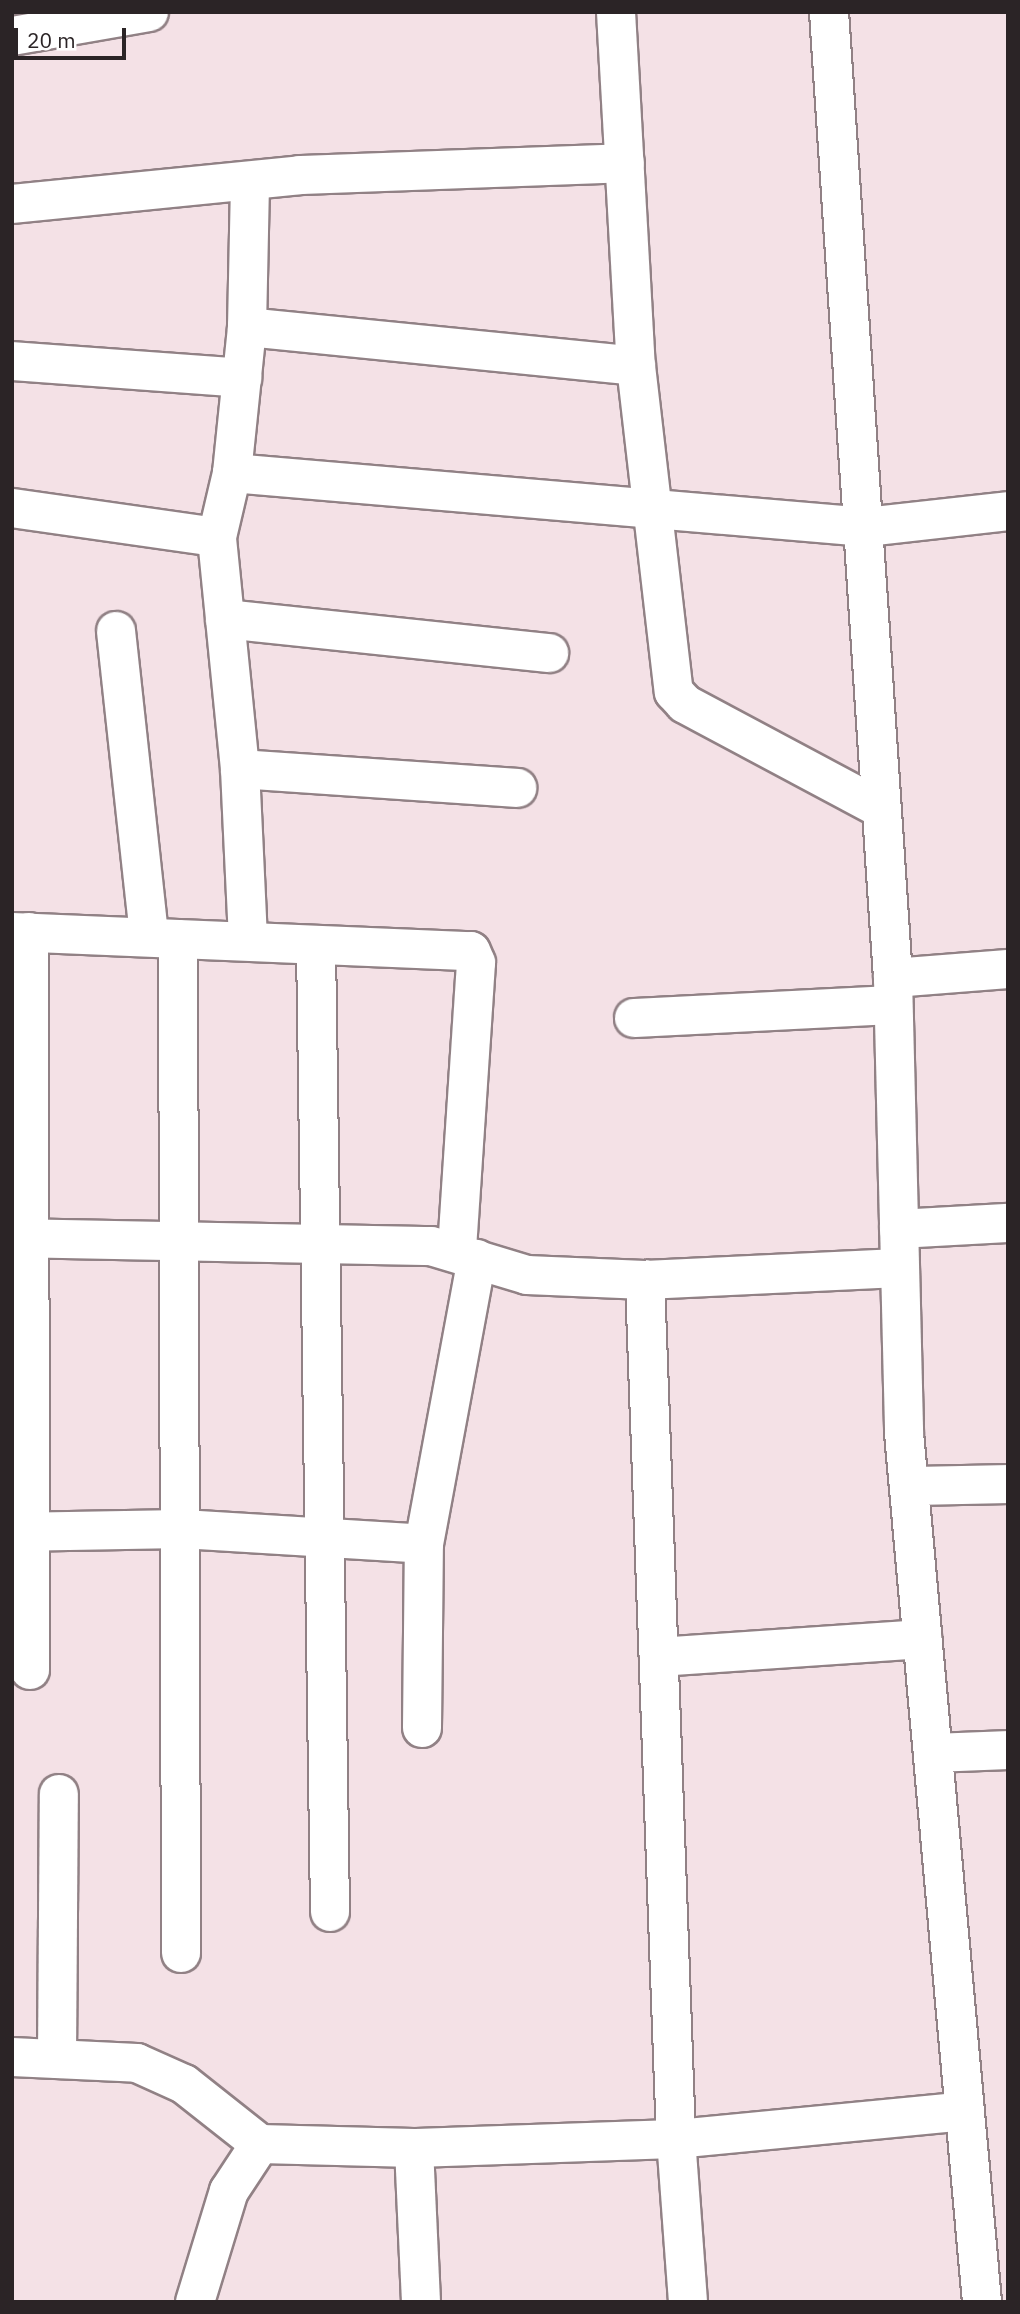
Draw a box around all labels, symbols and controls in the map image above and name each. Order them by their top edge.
scale bar [18,14,130,58]
text: 20 m [27,26,76,54]

